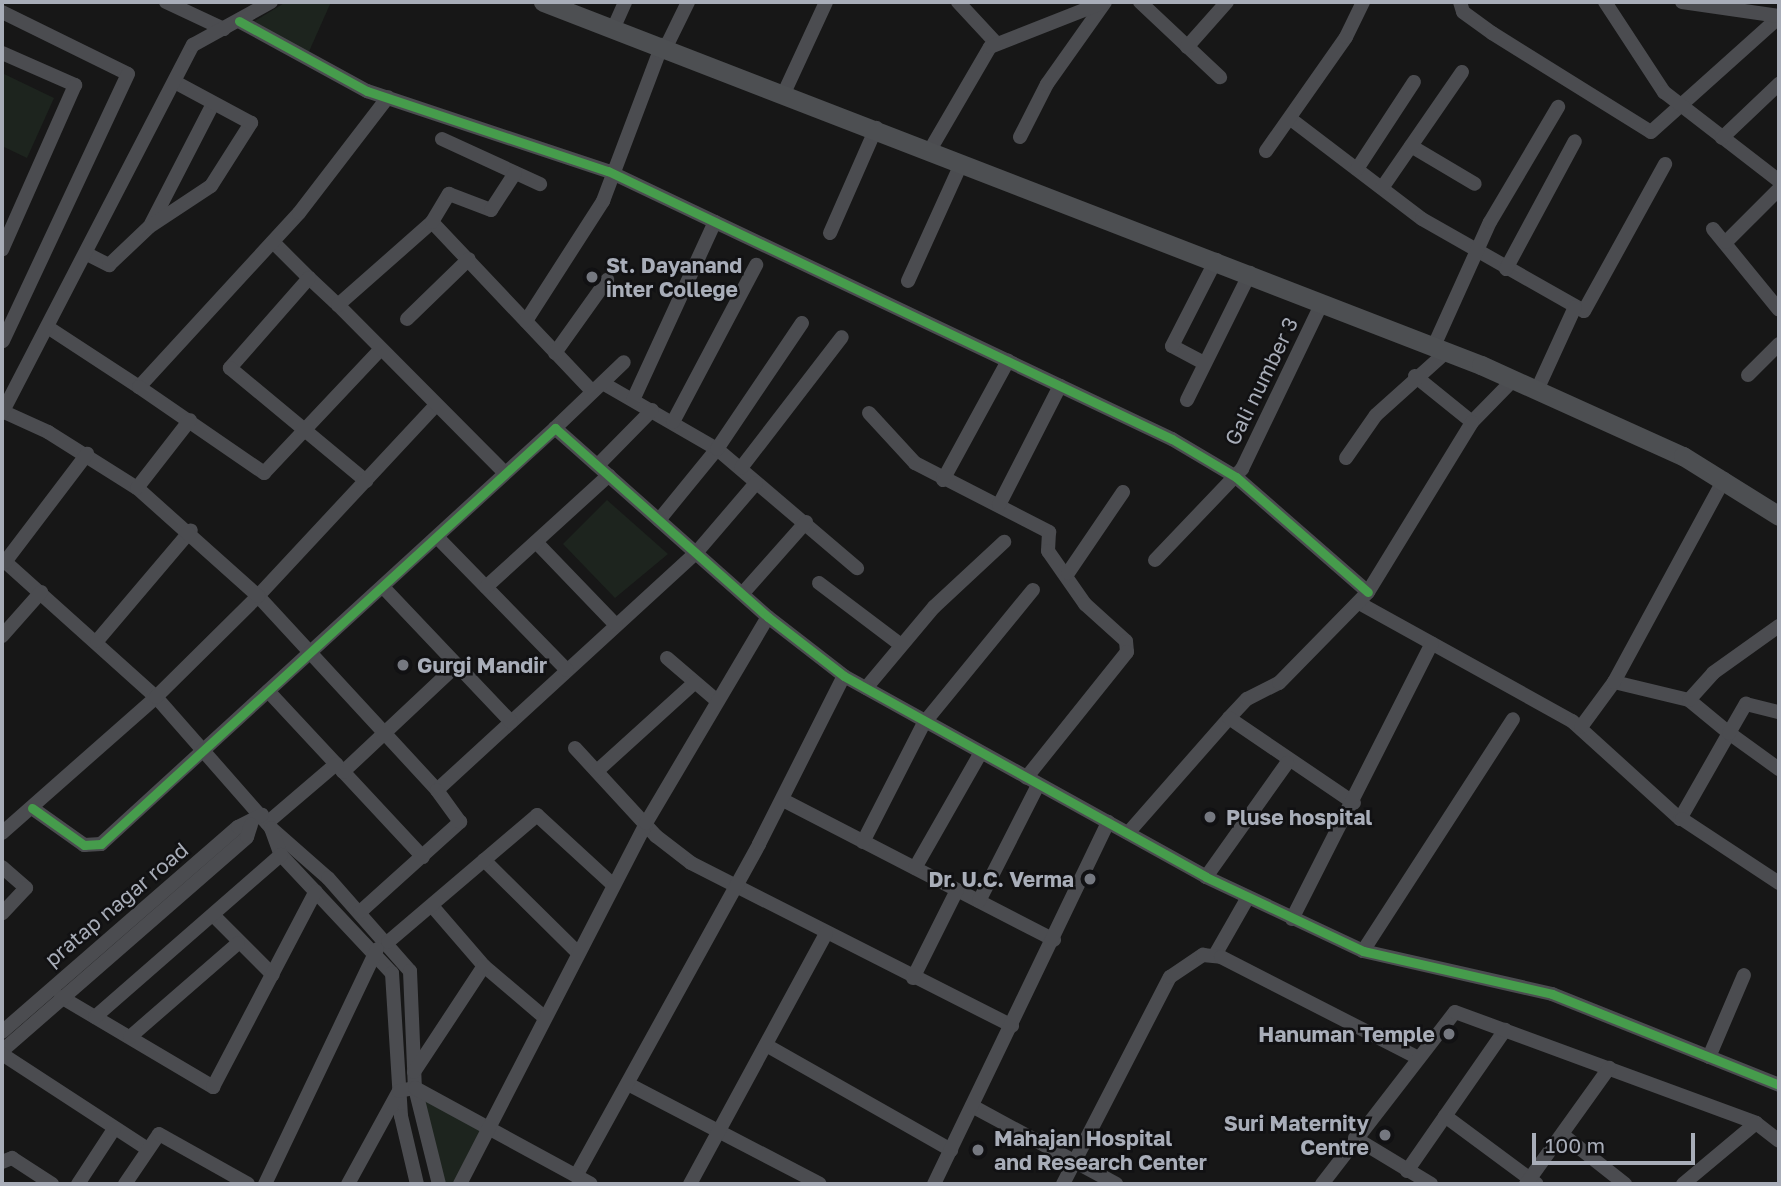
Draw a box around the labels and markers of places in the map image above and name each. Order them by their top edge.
place label: St. Dayanand inter College [606,252,742,302]
marker: St. Dayanand inter College [584,269,600,285]
place label: Gurgi Mandir [417,652,547,678]
marker: Gurgi Mandir [395,657,411,673]
place label: Pluse hospital [1226,804,1372,830]
marker: Pluse hospital [1200,807,1220,827]
place label: Dr. U.C. Verma [929,866,1074,892]
marker: Dr. U.C. Verma [1080,869,1100,889]
place label: Hanuman Temple [1258,1021,1435,1047]
marker: Hanuman Temple [1441,1026,1457,1042]
place label: Suri Maternity Centre [1224,1110,1369,1160]
place label: Mahajan Hospital and Research Center [994,1125,1207,1175]
marker: Suri Maternity Centre [1375,1125,1395,1145]
marker: Mahajan Hospital and Research Center [968,1140,988,1160]

